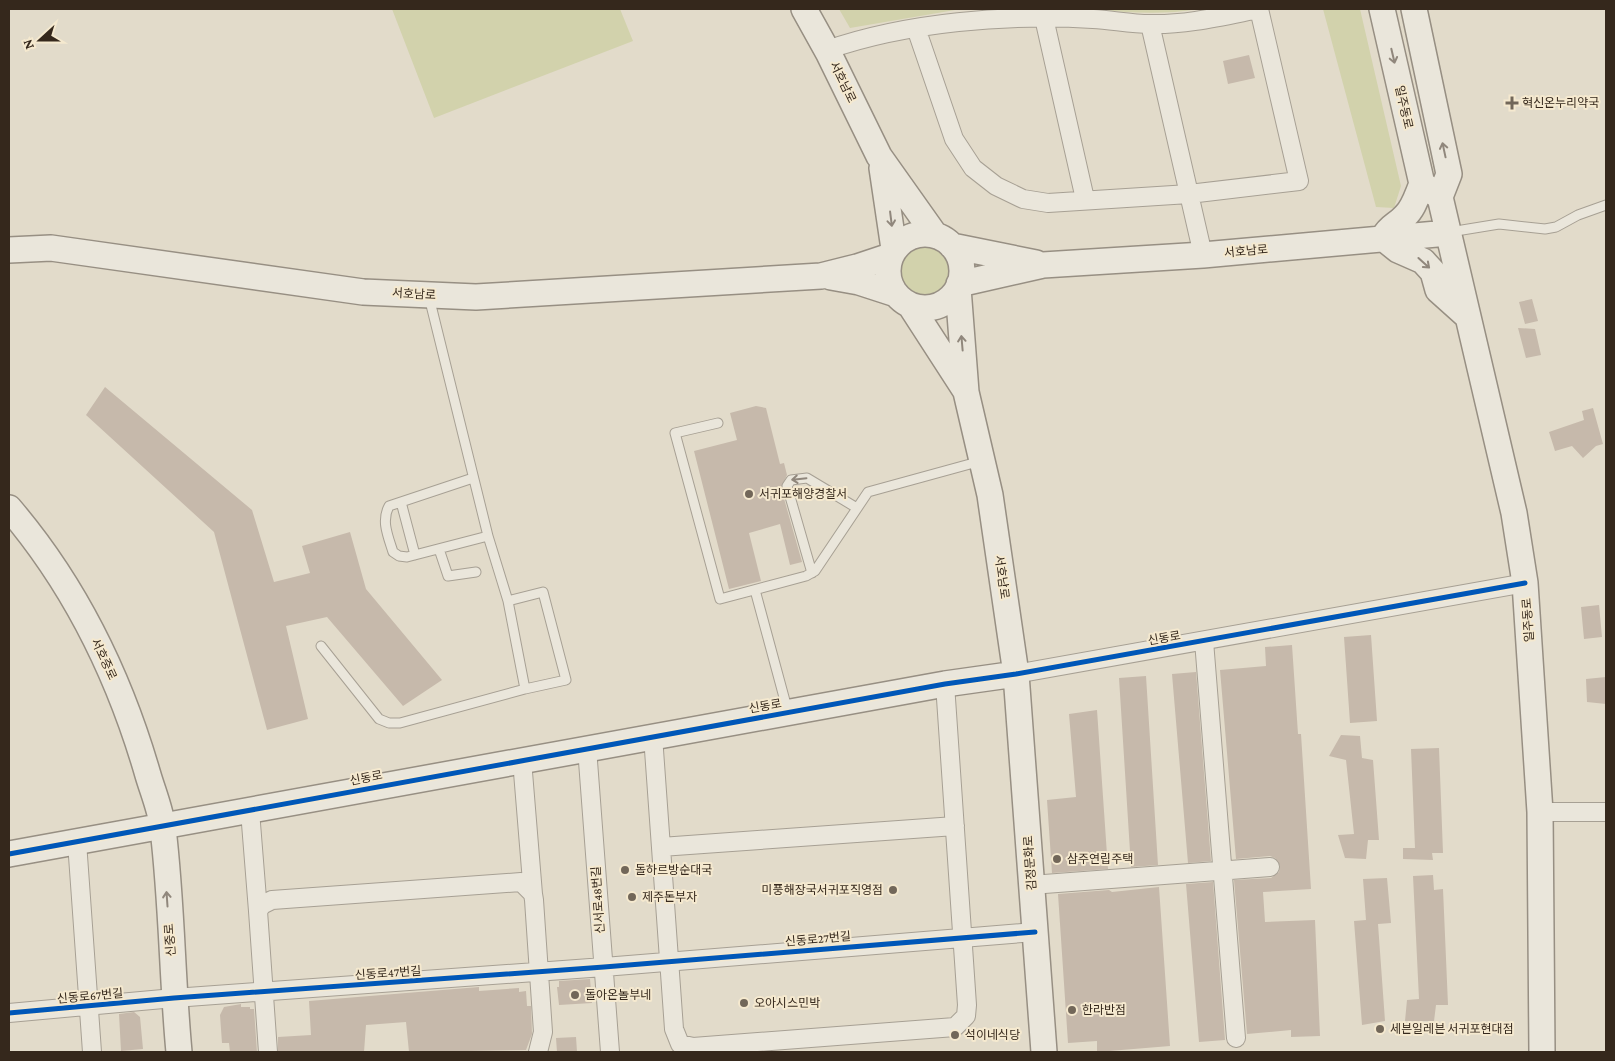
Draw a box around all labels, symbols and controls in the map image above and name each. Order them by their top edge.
north arrow [15,15,65,65]
text: N [19,37,37,52]
one-way arrow [1389,48,1398,64]
street label: 서호남로 [827,59,859,105]
street label: 일주동로 [1392,84,1416,130]
place label: 혁신온누리약국 [1522,96,1599,110]
marker: 혁신온누리약국 [1506,97,1518,109]
one-way arrow [1439,143,1449,159]
one-way arrow [886,211,896,227]
street label: 서호남로 [1223,242,1269,260]
one-way arrow [1417,257,1430,269]
street label: 서호남로 [392,286,436,302]
one-way arrow [958,336,967,352]
one-way arrow [792,475,808,484]
place label: 서귀포해양경찰서 [759,487,847,501]
marker: 서귀포해양경찰서 [743,488,755,500]
street label: 서호남로 [992,554,1012,600]
street label: 일주동로 [1519,597,1537,643]
street label: 신동로 [1146,628,1182,648]
street label: 서호중로 [88,636,120,682]
street label: 신동로 [747,696,783,716]
street label: 신동로 [348,768,384,788]
street label: 김정문화로 [1021,835,1039,891]
place label: 삼주연립주택 [1067,852,1133,866]
marker: 삼주연립주택 [1051,853,1063,865]
place label: 돌하르방순대국 [635,863,712,877]
marker: 돌하르방순대국 [619,864,631,876]
street label: 신서로48번길 [589,866,607,934]
place label: 미풍해장국서귀포직영점 [762,883,883,897]
marker: 미풍해장국서귀포직영점 [887,884,899,896]
place label: 제주돈부자 [642,890,697,904]
one-way arrow [163,891,172,907]
marker: 제주돈부자 [626,891,638,903]
street label: 신중로 [162,923,178,957]
street label: 신동로27번길 [784,929,852,949]
street label: 신동로47번길 [354,964,422,982]
street label: 신동로67번길 [56,986,124,1006]
place label: 돌아온놀부네 [585,988,651,1002]
marker: 돌아온놀부네 [569,989,581,1001]
place label: 오아시스민박 [754,996,820,1010]
marker: 오아시스민박 [738,997,750,1009]
place label: 한라반점 [1082,1003,1126,1017]
marker: 한라반점 [1066,1004,1078,1016]
place label: 세븐일레븐 서귀포현대점 [1390,1022,1514,1036]
marker: 세븐일레븐 서귀포현대점 [1374,1023,1386,1035]
place label: 석이네식당 [965,1028,1020,1042]
marker: 석이네식당 [949,1029,961,1041]

